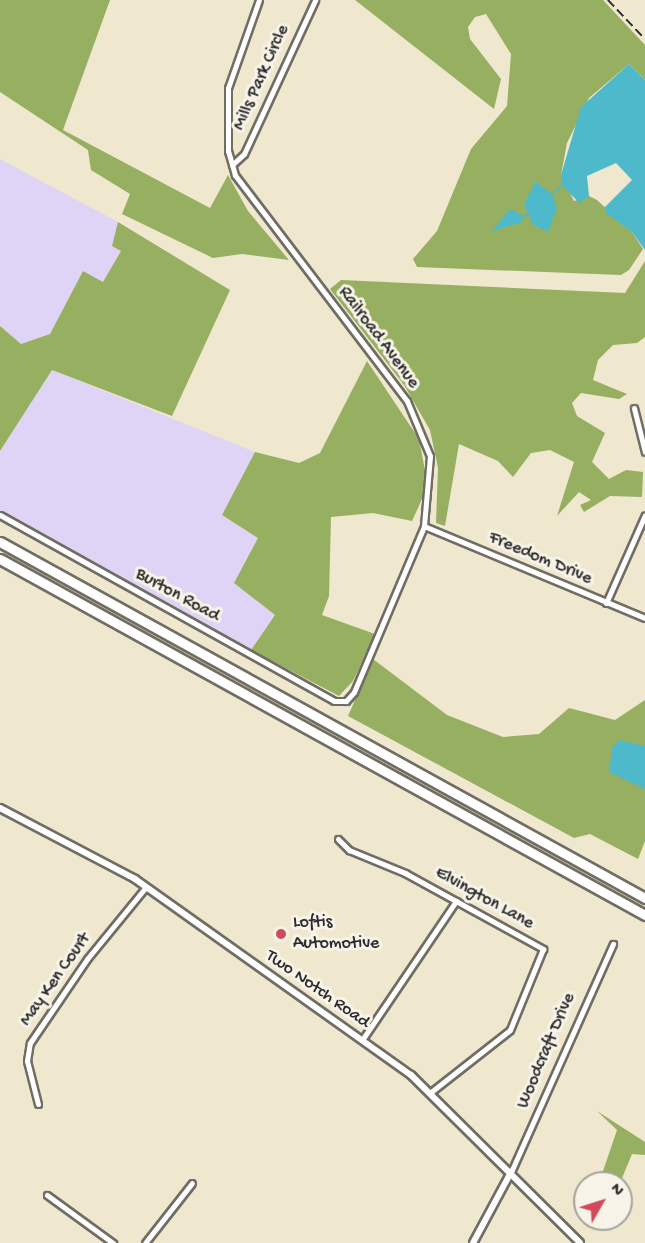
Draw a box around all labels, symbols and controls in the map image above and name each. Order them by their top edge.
street label: Mills Park Circle [229,22,295,134]
street label: Railroad Avenue [333,283,423,393]
street label: Freedom Drive [485,528,595,590]
street label: Burton Road [131,564,223,628]
street label: Elvington Lane [431,863,537,935]
place label: Loftis Automotive [293,913,379,956]
marker: Loftis Automotive [274,927,288,941]
street label: May Ken Court [16,929,96,1031]
street label: Two Notch Road [261,946,373,1034]
street label: Woodcraft Drive [513,990,581,1112]
north arrow [573,1171,633,1231]
text: N [605,1181,626,1201]

